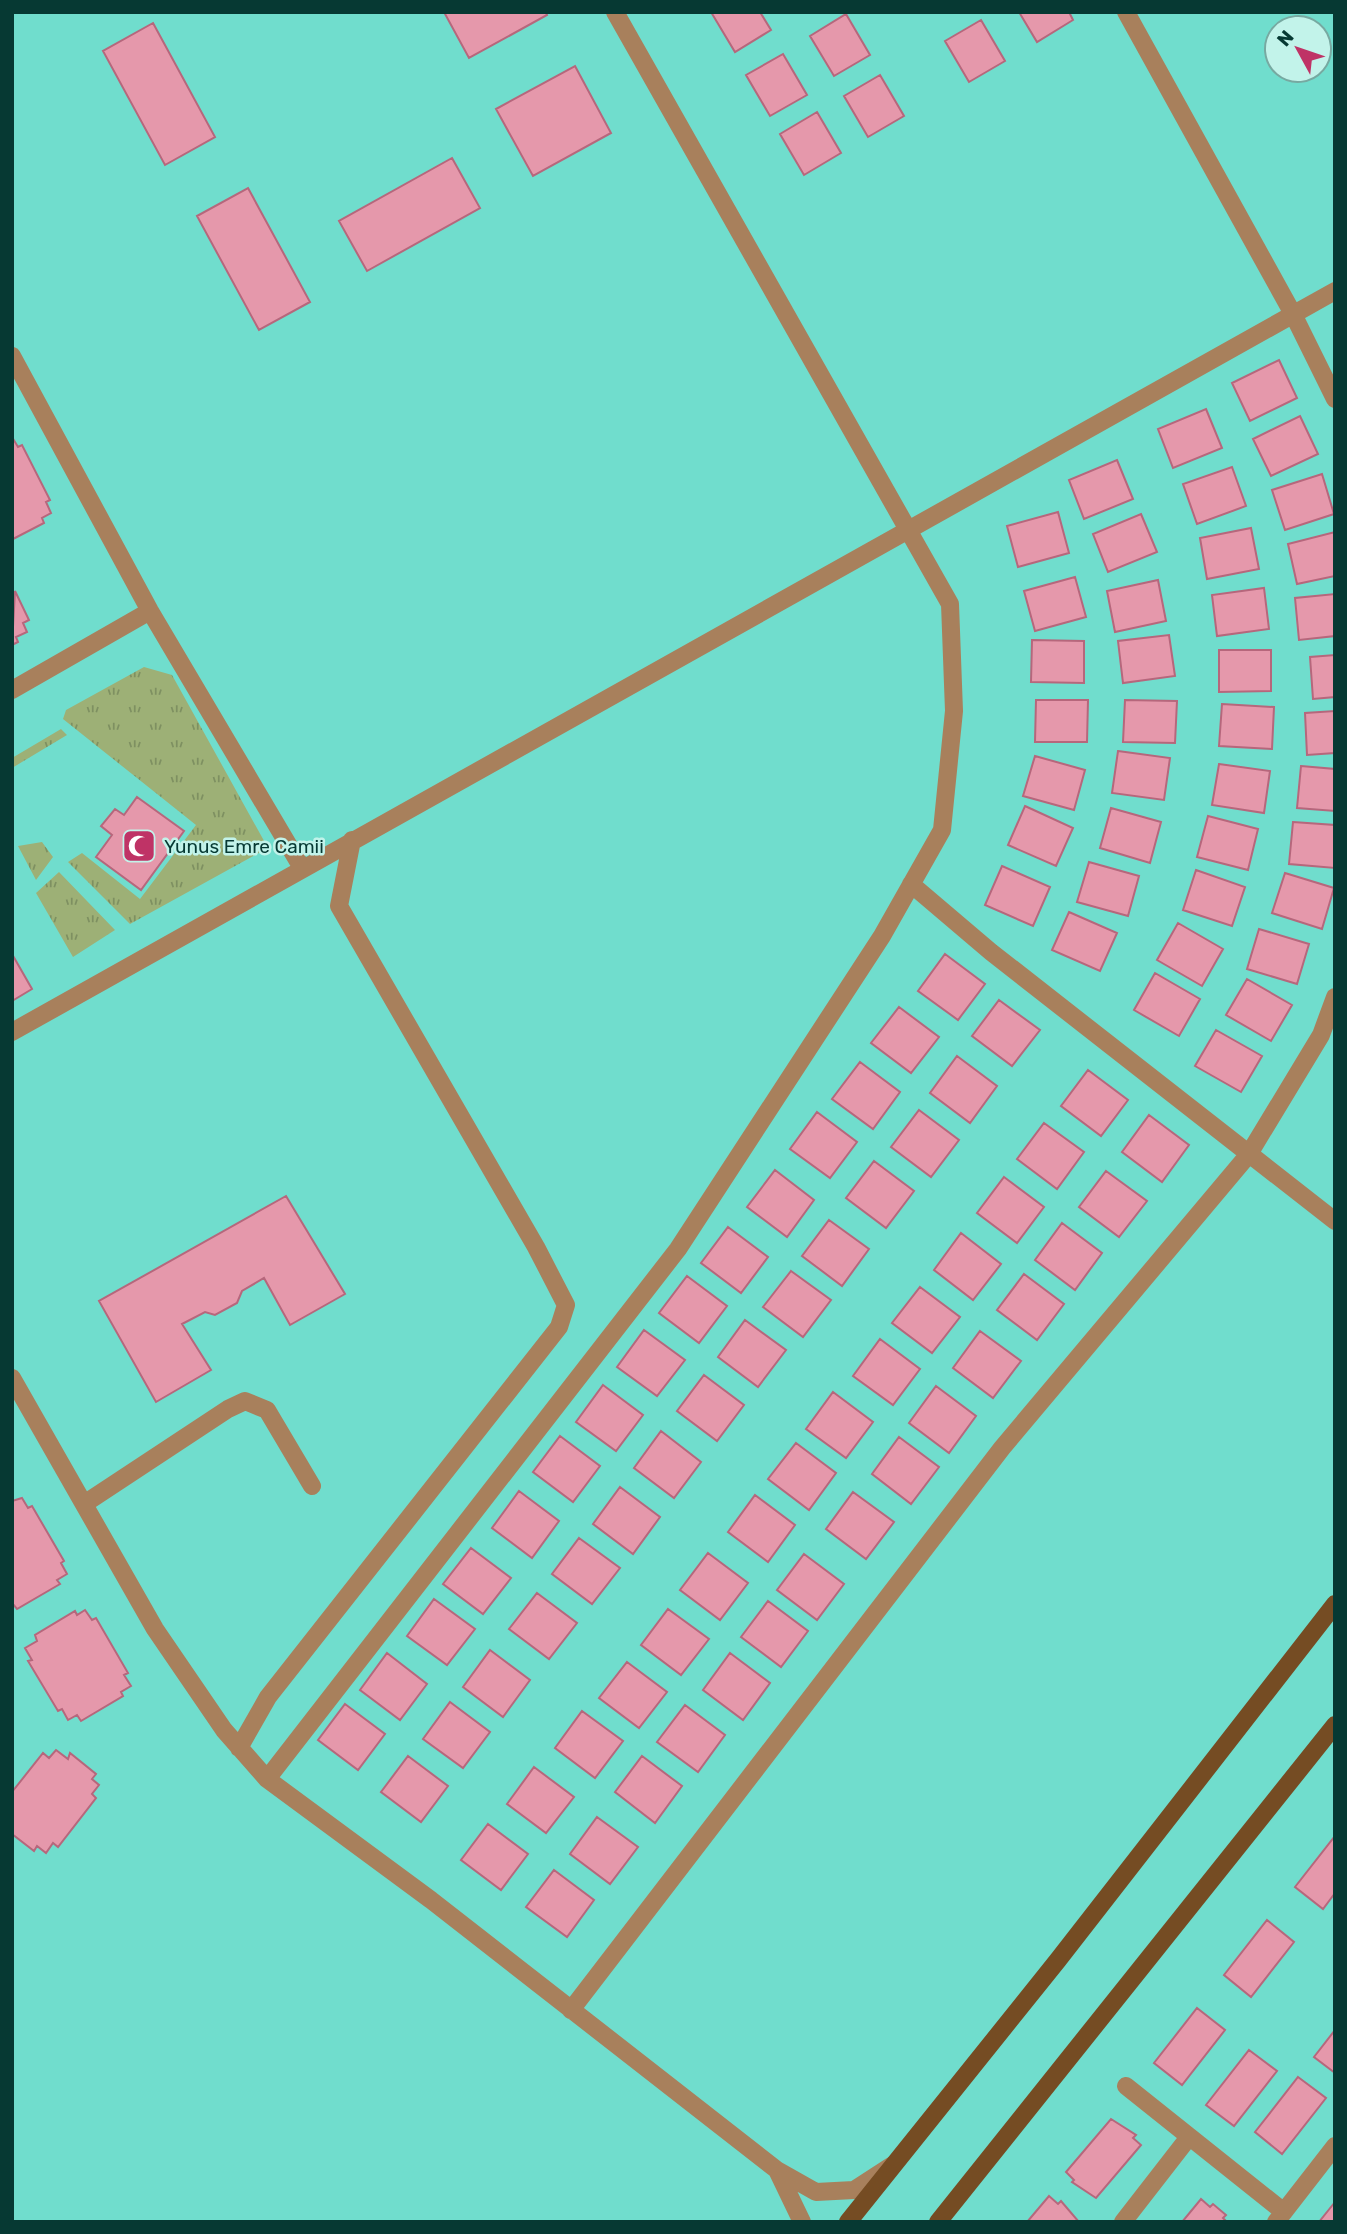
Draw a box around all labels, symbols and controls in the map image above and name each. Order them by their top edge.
north arrow [1263,14,1333,84]
text: N [1272,26,1299,51]
mosque icon: Yunus Emre Camii [120,827,158,865]
place label: Yunus Emre Camii [164,835,324,858]

